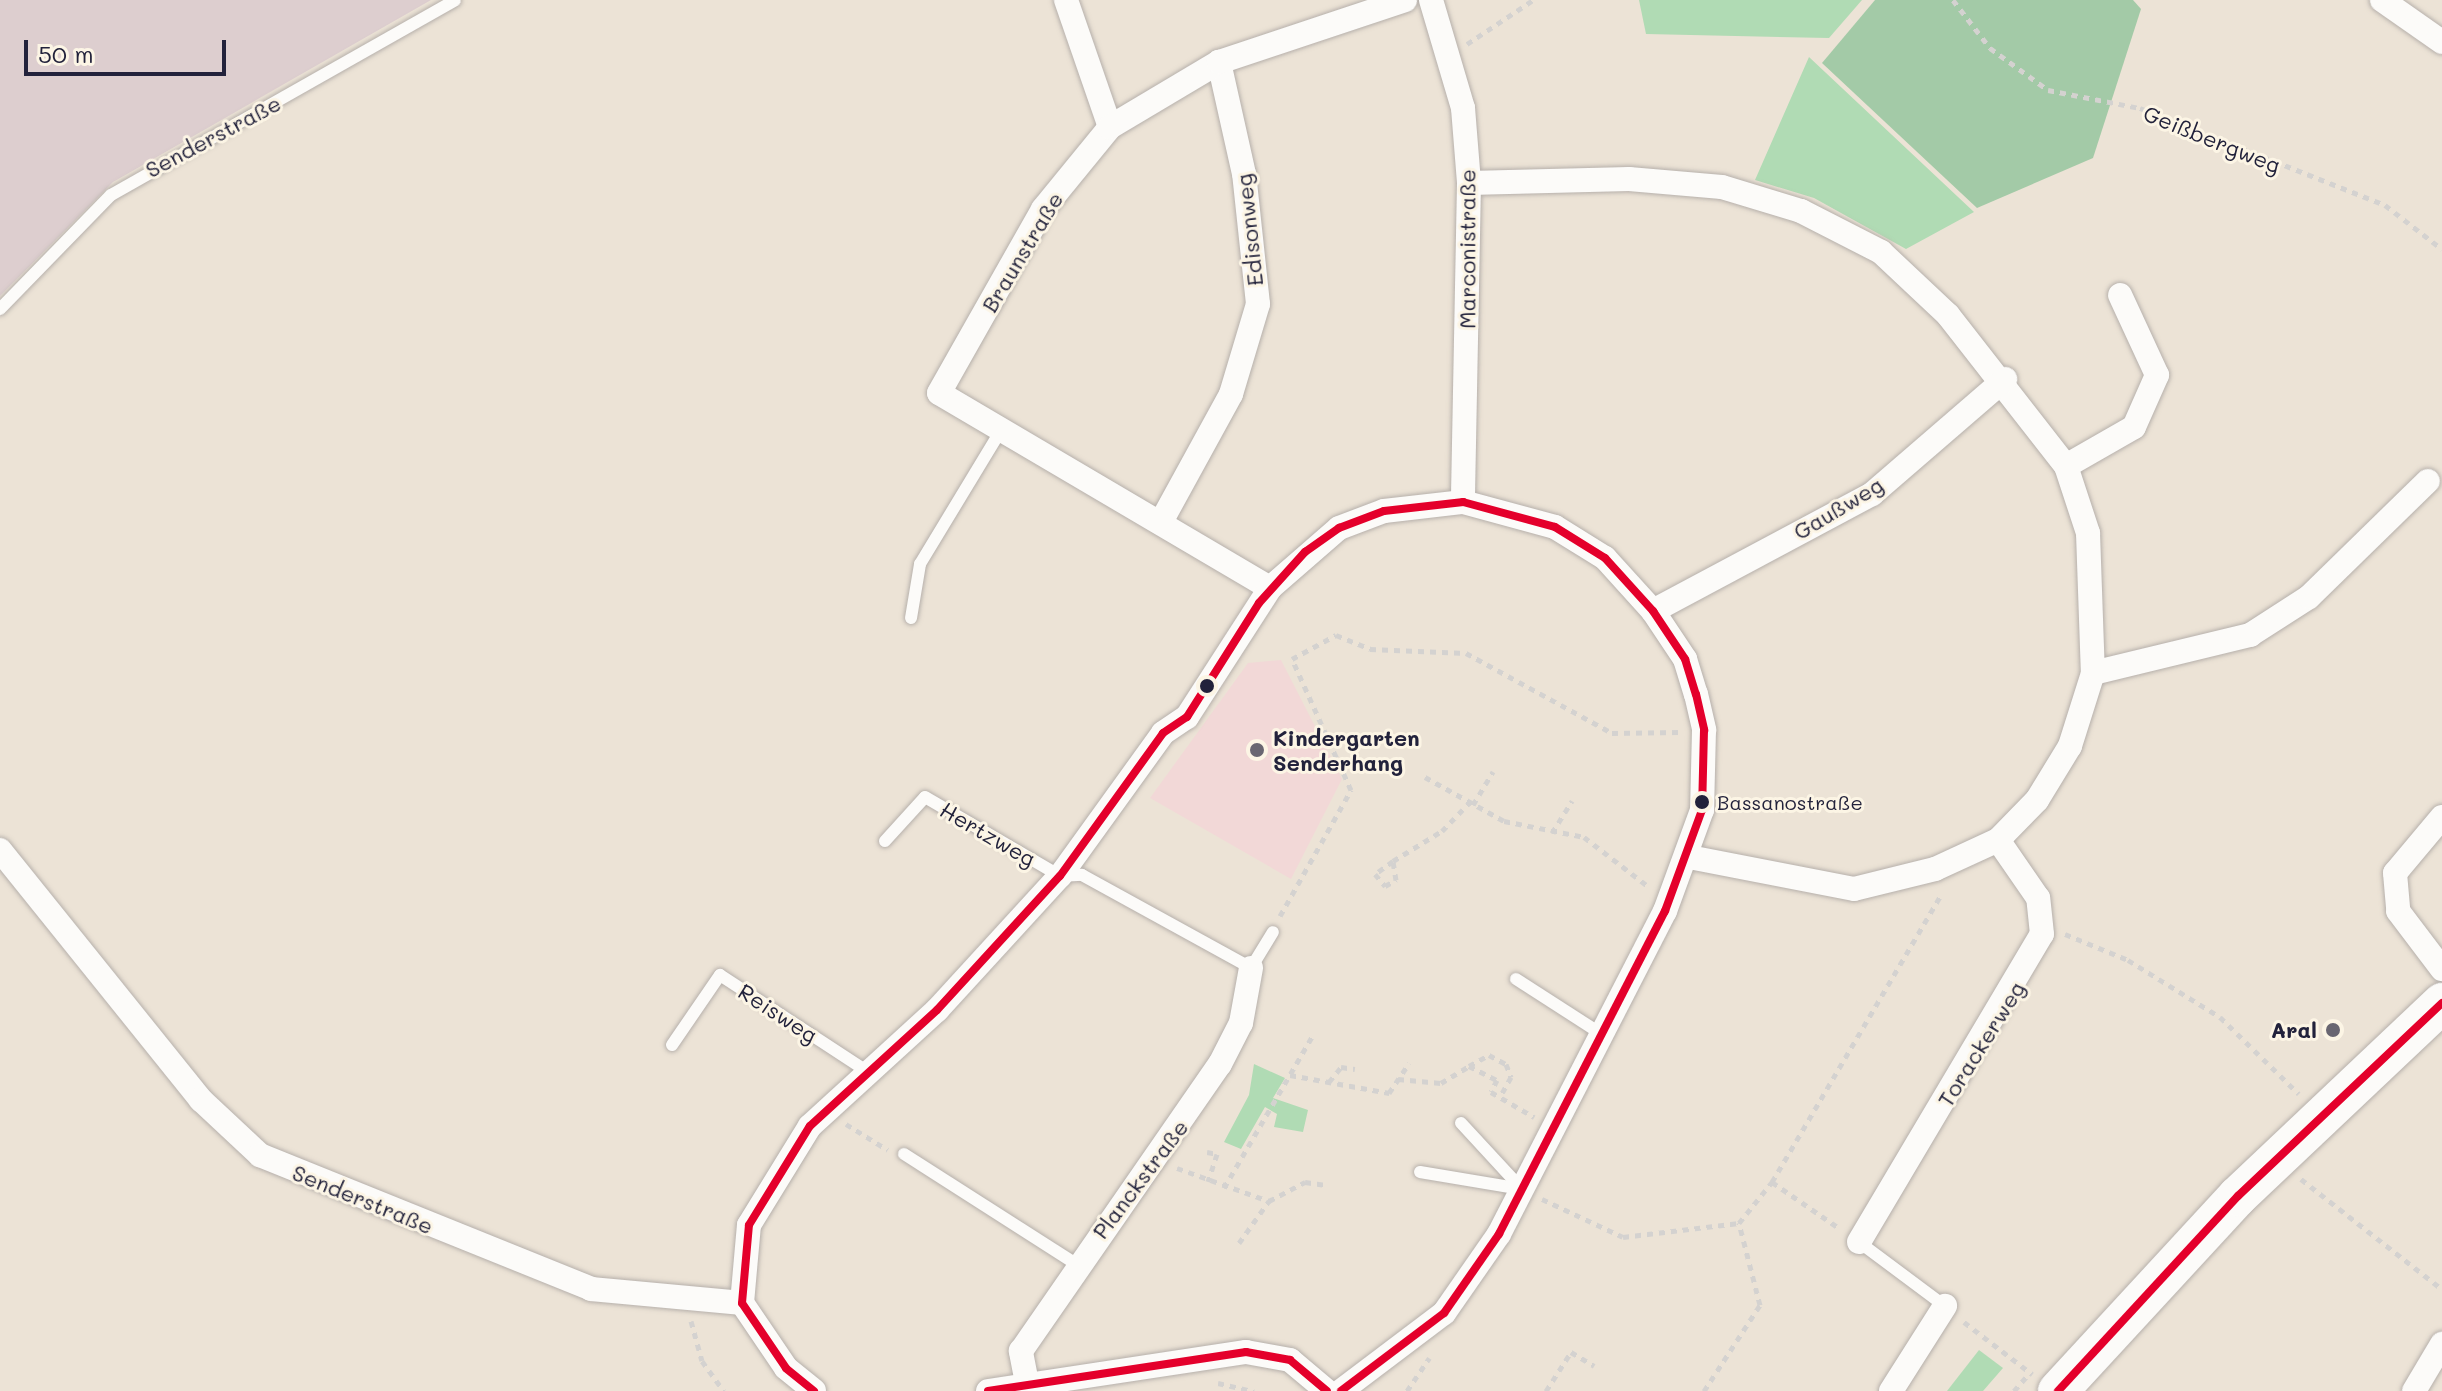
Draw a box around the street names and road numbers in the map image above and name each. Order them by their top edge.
street label: Senderstraße [141,89,285,183]
street label: Geißbergweg [2140,100,2284,178]
street label: Marconistraße [1454,169,1480,329]
street label: Edisonweg [1230,173,1268,287]
street label: Braunstraße [976,187,1068,317]
street label: Gaußweg [1789,471,1887,545]
street label: Hertzweg [936,796,1040,872]
street label: Torackerweg [1932,976,2030,1112]
street label: Reisweg [734,978,822,1048]
street label: Planckstraße [1087,1114,1193,1244]
street label: Senderstraße [289,1159,437,1239]

